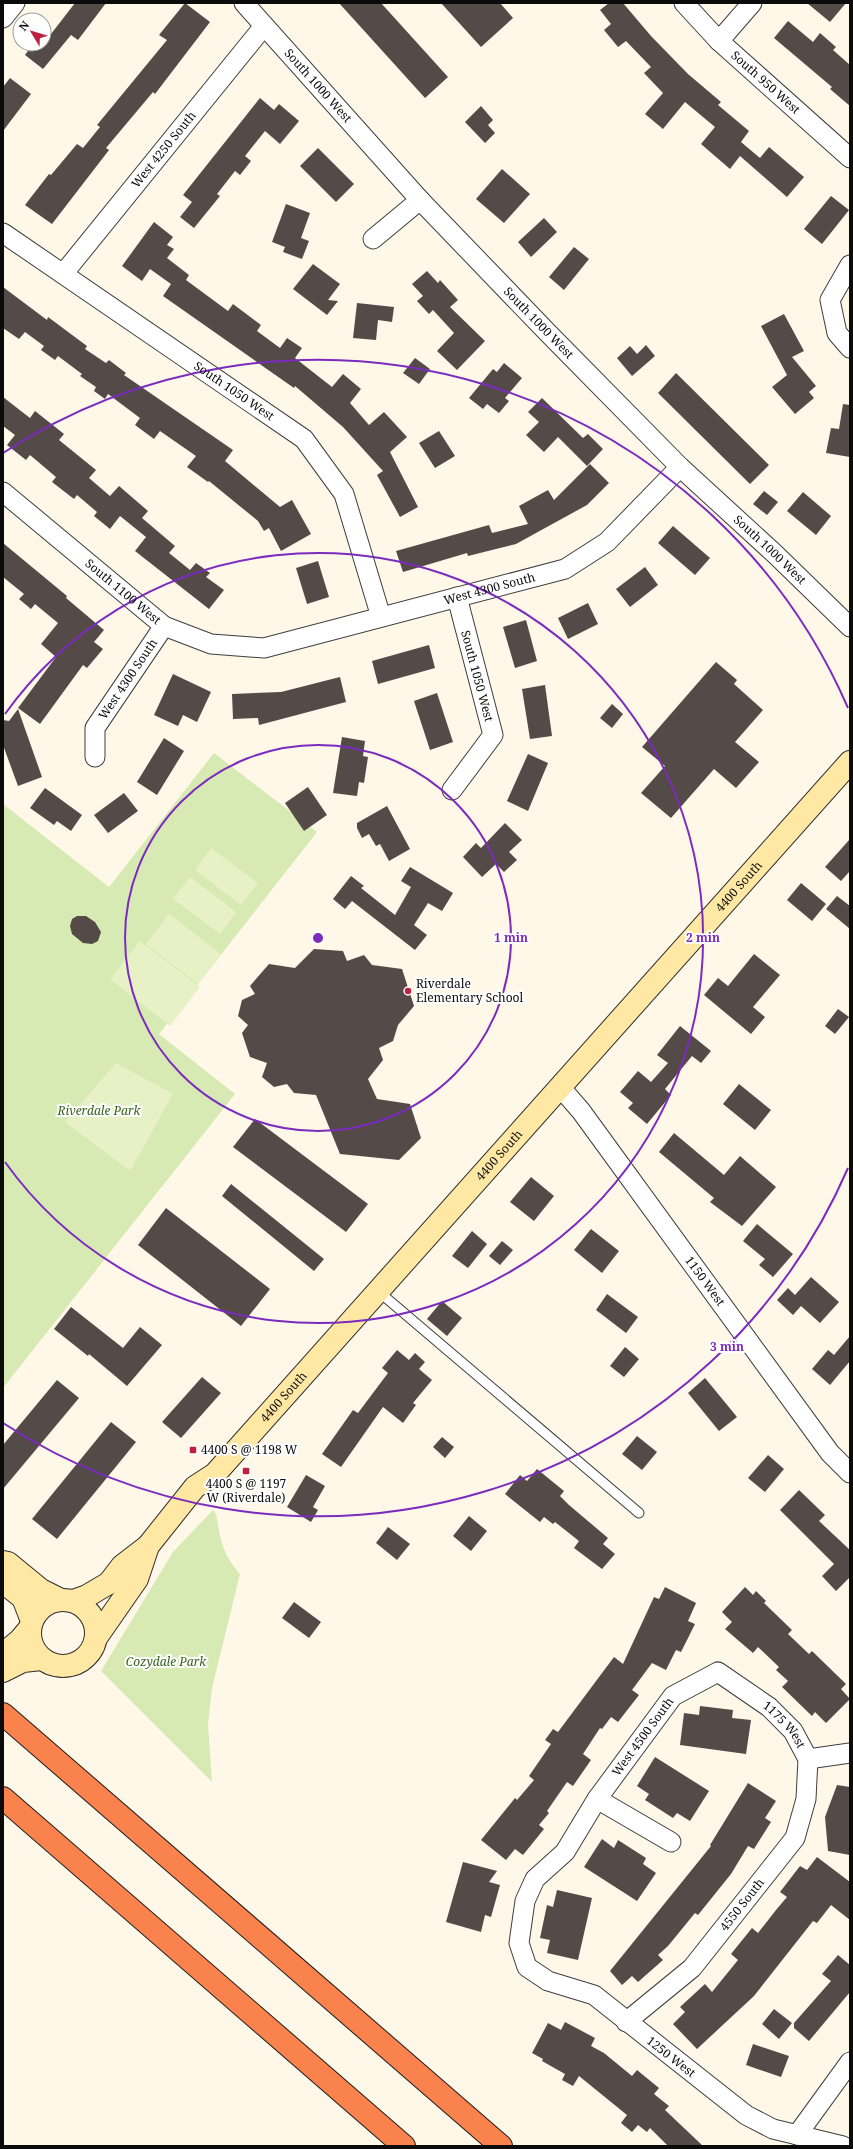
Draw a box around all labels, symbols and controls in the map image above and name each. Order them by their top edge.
north arrow [12,12,52,52]
text: N [15,17,33,34]
street label: South 1000 West [281,45,356,126]
street label: South 950 West [728,47,804,118]
street label: West 4250 South [127,107,200,191]
street label: South 1000 West [500,283,578,362]
street label: South 1050 West [191,357,278,424]
street label: South 1000 West [730,511,810,588]
street label: South 1100 West [82,555,165,628]
street label: West 4300 South [442,568,537,609]
street label: South 1050 West [457,628,498,723]
street label: West 4300 South [94,635,161,723]
street label: 4400 South [711,857,766,915]
text: 1 min [494,929,528,946]
text: 2 min [686,929,720,946]
centre of rings [311,931,325,945]
place label: Riverdale Elementary School [416,975,524,1006]
marker: Riverdale Elementary School [403,986,413,996]
park label: Riverdale Park [57,1102,142,1119]
street label: 4400 South [472,1125,526,1184]
street label: 1150 West [681,1252,729,1309]
text: 3 min [710,1338,744,1355]
street label: 4400 South [256,1367,311,1426]
place label: 4400 S @ 1198 W [201,1441,298,1458]
marker: 4400 S @ 1198 W [188,1445,198,1455]
marker: 4400 S @ 1197 W (Riverdale) [241,1466,251,1476]
place label: 4400 S @ 1197 W (Riverdale) [206,1475,287,1506]
park label: Cozydale Park [126,1653,207,1670]
street label: West 4500 South [608,1693,678,1779]
street label: 1175 West [760,1697,810,1751]
street label: 4550 South [716,1874,768,1934]
street label: 1250 West [643,2032,699,2081]

